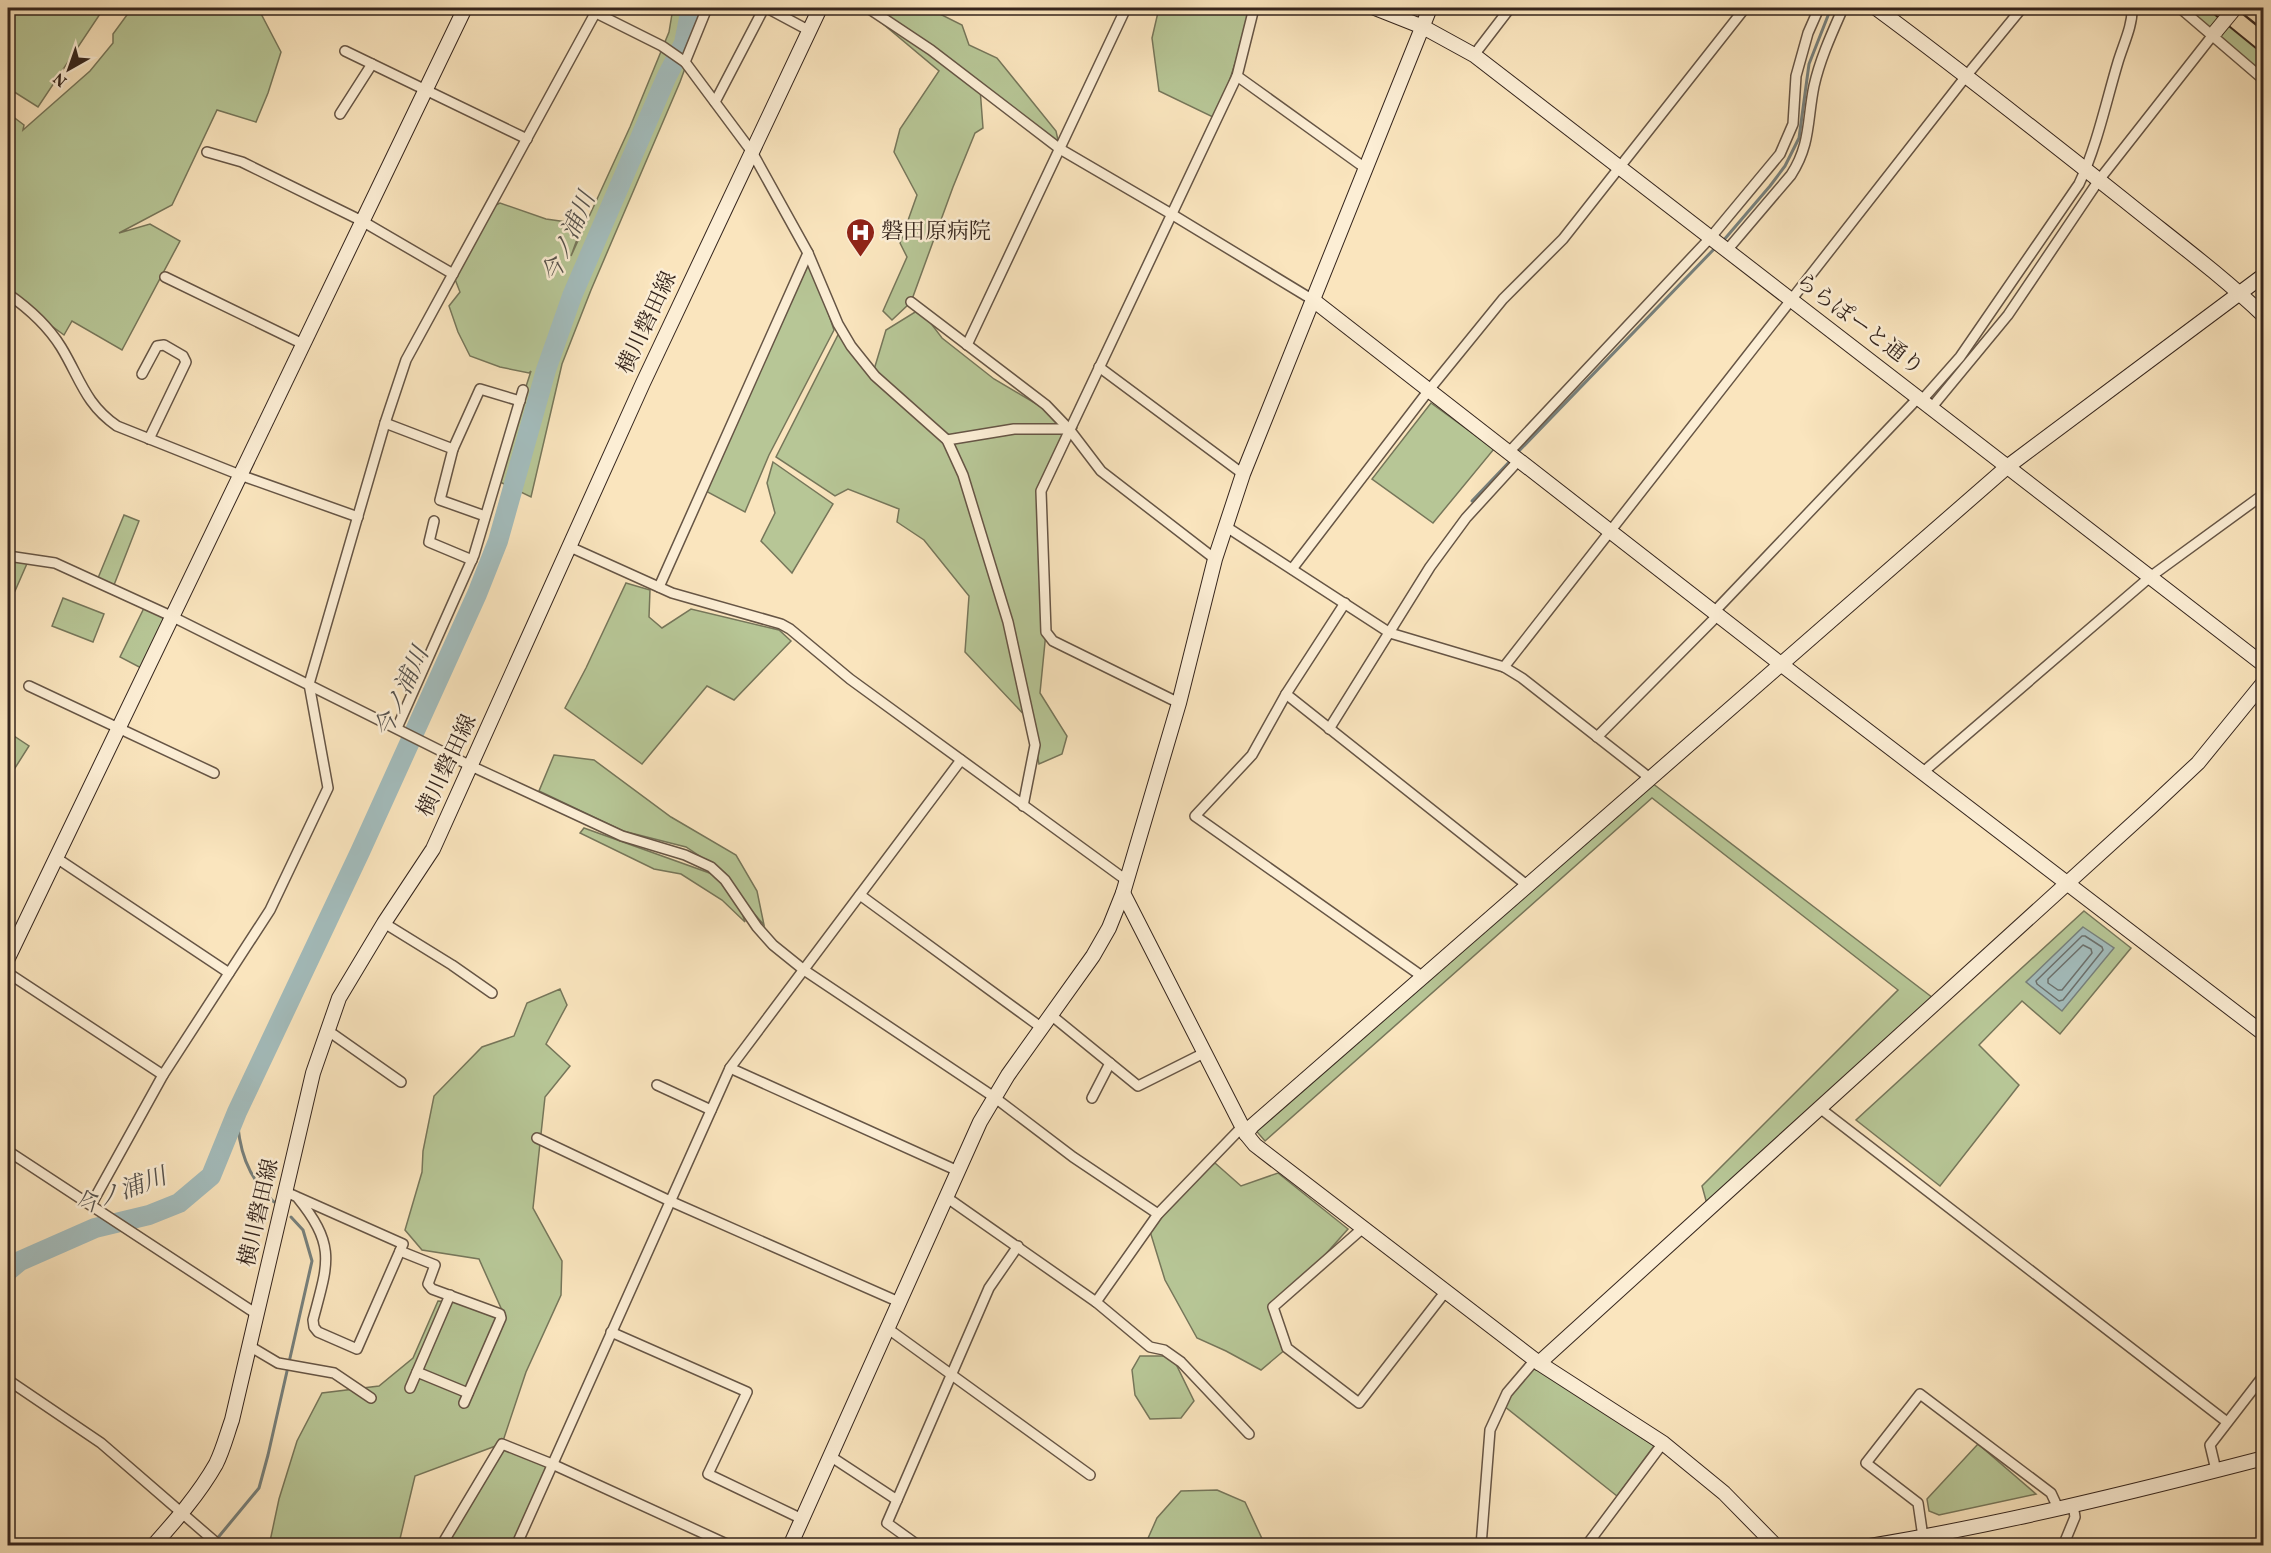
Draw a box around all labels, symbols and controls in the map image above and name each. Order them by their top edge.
north arrow [39,39,99,99]
text: N [49,67,72,91]
water label: 今ノ浦川 [535,184,606,289]
hospital icon: 磐田原病院 [844,216,876,258]
place label: 磐田原病院 [881,217,991,248]
street label: ららぽーと通り [1788,266,1930,384]
street label: 横川磐田線 [611,267,685,379]
water label: 今ノ浦川 [367,640,440,744]
street label: 横川磐田線 [411,710,485,822]
street label: 横川磐田線 [233,1156,287,1270]
water label: 今ノ浦川 [70,1160,175,1225]

